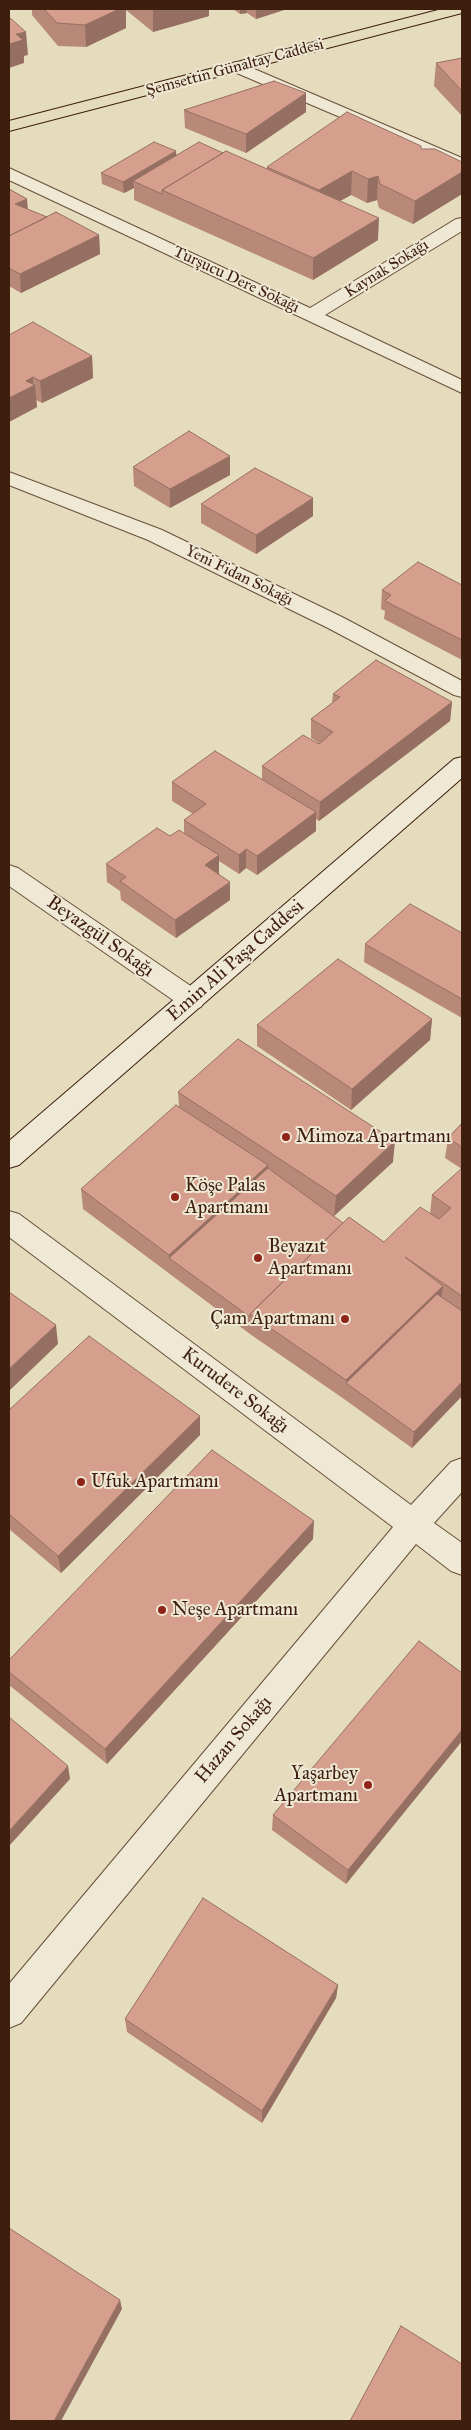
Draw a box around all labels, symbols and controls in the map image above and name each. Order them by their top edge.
street label: Şemsettin Günaltay Caddesi [144,35,326,101]
street label: Kaynak Sokağı [342,236,432,302]
street label: Turşucu Dere Sokağı [170,242,302,318]
street label: Yeni Fidan Sokağı [182,542,296,610]
street label: Beyazgül Sokağı [42,892,158,982]
street label: Emin Ali Paşa Caddesi [163,895,309,1027]
place label: Mimoza Apartmanı [296,1126,451,1148]
marker: Mimoza Apartmanı [280,1131,292,1143]
place label: Köşe Palas Apartmanı [185,1175,269,1219]
marker: Köşe Palas Apartmanı [169,1191,181,1203]
place label: Beyazıt Apartmanı [268,1236,352,1280]
marker: Beyazıt Apartmanı [252,1252,264,1264]
place label: Çam Apartmanı [210,1308,335,1330]
marker: Çam Apartmanı [339,1313,351,1325]
street label: Kurudere Sokağı [177,1343,293,1439]
place label: Ufuk Apartmanı [91,1471,219,1493]
marker: Ufuk Apartmanı [75,1476,87,1488]
place label: Neşe Apartmanı [172,1599,298,1621]
marker: Neşe Apartmanı [156,1604,168,1616]
street label: Hazan Sokağı [191,1692,277,1788]
place label: Yaşarbey Apartmanı [274,1763,358,1807]
marker: Yaşarbey Apartmanı [362,1779,374,1791]

